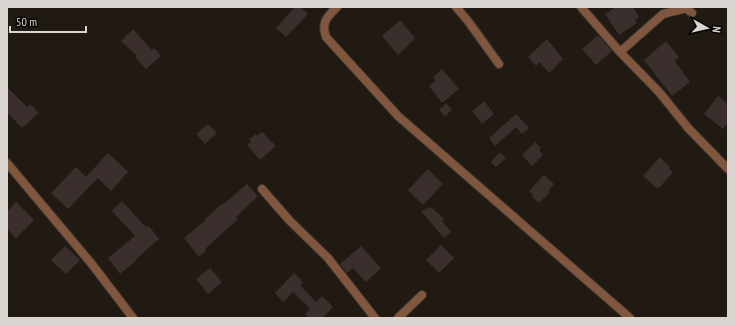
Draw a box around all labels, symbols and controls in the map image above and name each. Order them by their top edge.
scale bar [10,8,86,34]
north arrow [687,8,727,48]
text: 50 m [16,14,37,29]
text: N [710,25,724,33]

